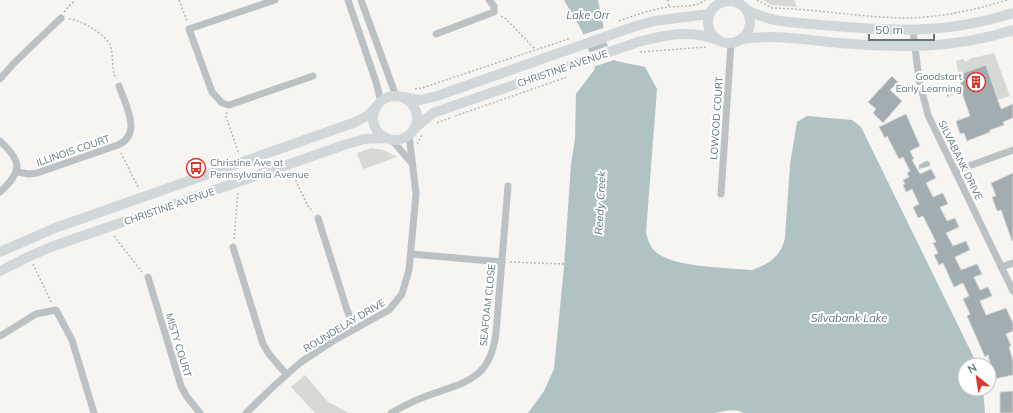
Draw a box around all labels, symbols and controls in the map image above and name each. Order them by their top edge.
water label: Lake Orr [566,8,611,22]
scale bar [869,16,934,42]
text: 50 m [875,22,903,37]
street label: CHRISTINE AVENUE [515,47,609,90]
place label: Goodstart Early Learning [896,70,962,95]
building icon: Goodstart Early Learning [965,71,987,93]
street label: LOWOOD COURT [707,76,726,160]
street label: SILVABANK DRIVE [936,118,986,202]
street label: ILLINOIS COURT [35,132,112,169]
place label: Christine Ave at Pennsylvania Avenue [210,156,309,181]
bus stop icon: Christine Ave at Pennsylvania Avenue [185,157,207,179]
water label: Reedy Creek [591,170,609,235]
street label: CHRISTINE AVENUE [122,185,216,228]
street label: SEAFOAM CLOSE [477,263,498,347]
street label: ROUNDELAY DRIVE [301,296,388,355]
street label: MISTY COURT [163,311,194,379]
water label: Silvabank Lake [811,311,887,325]
north arrow [957,357,997,397]
text: N [965,360,979,376]

